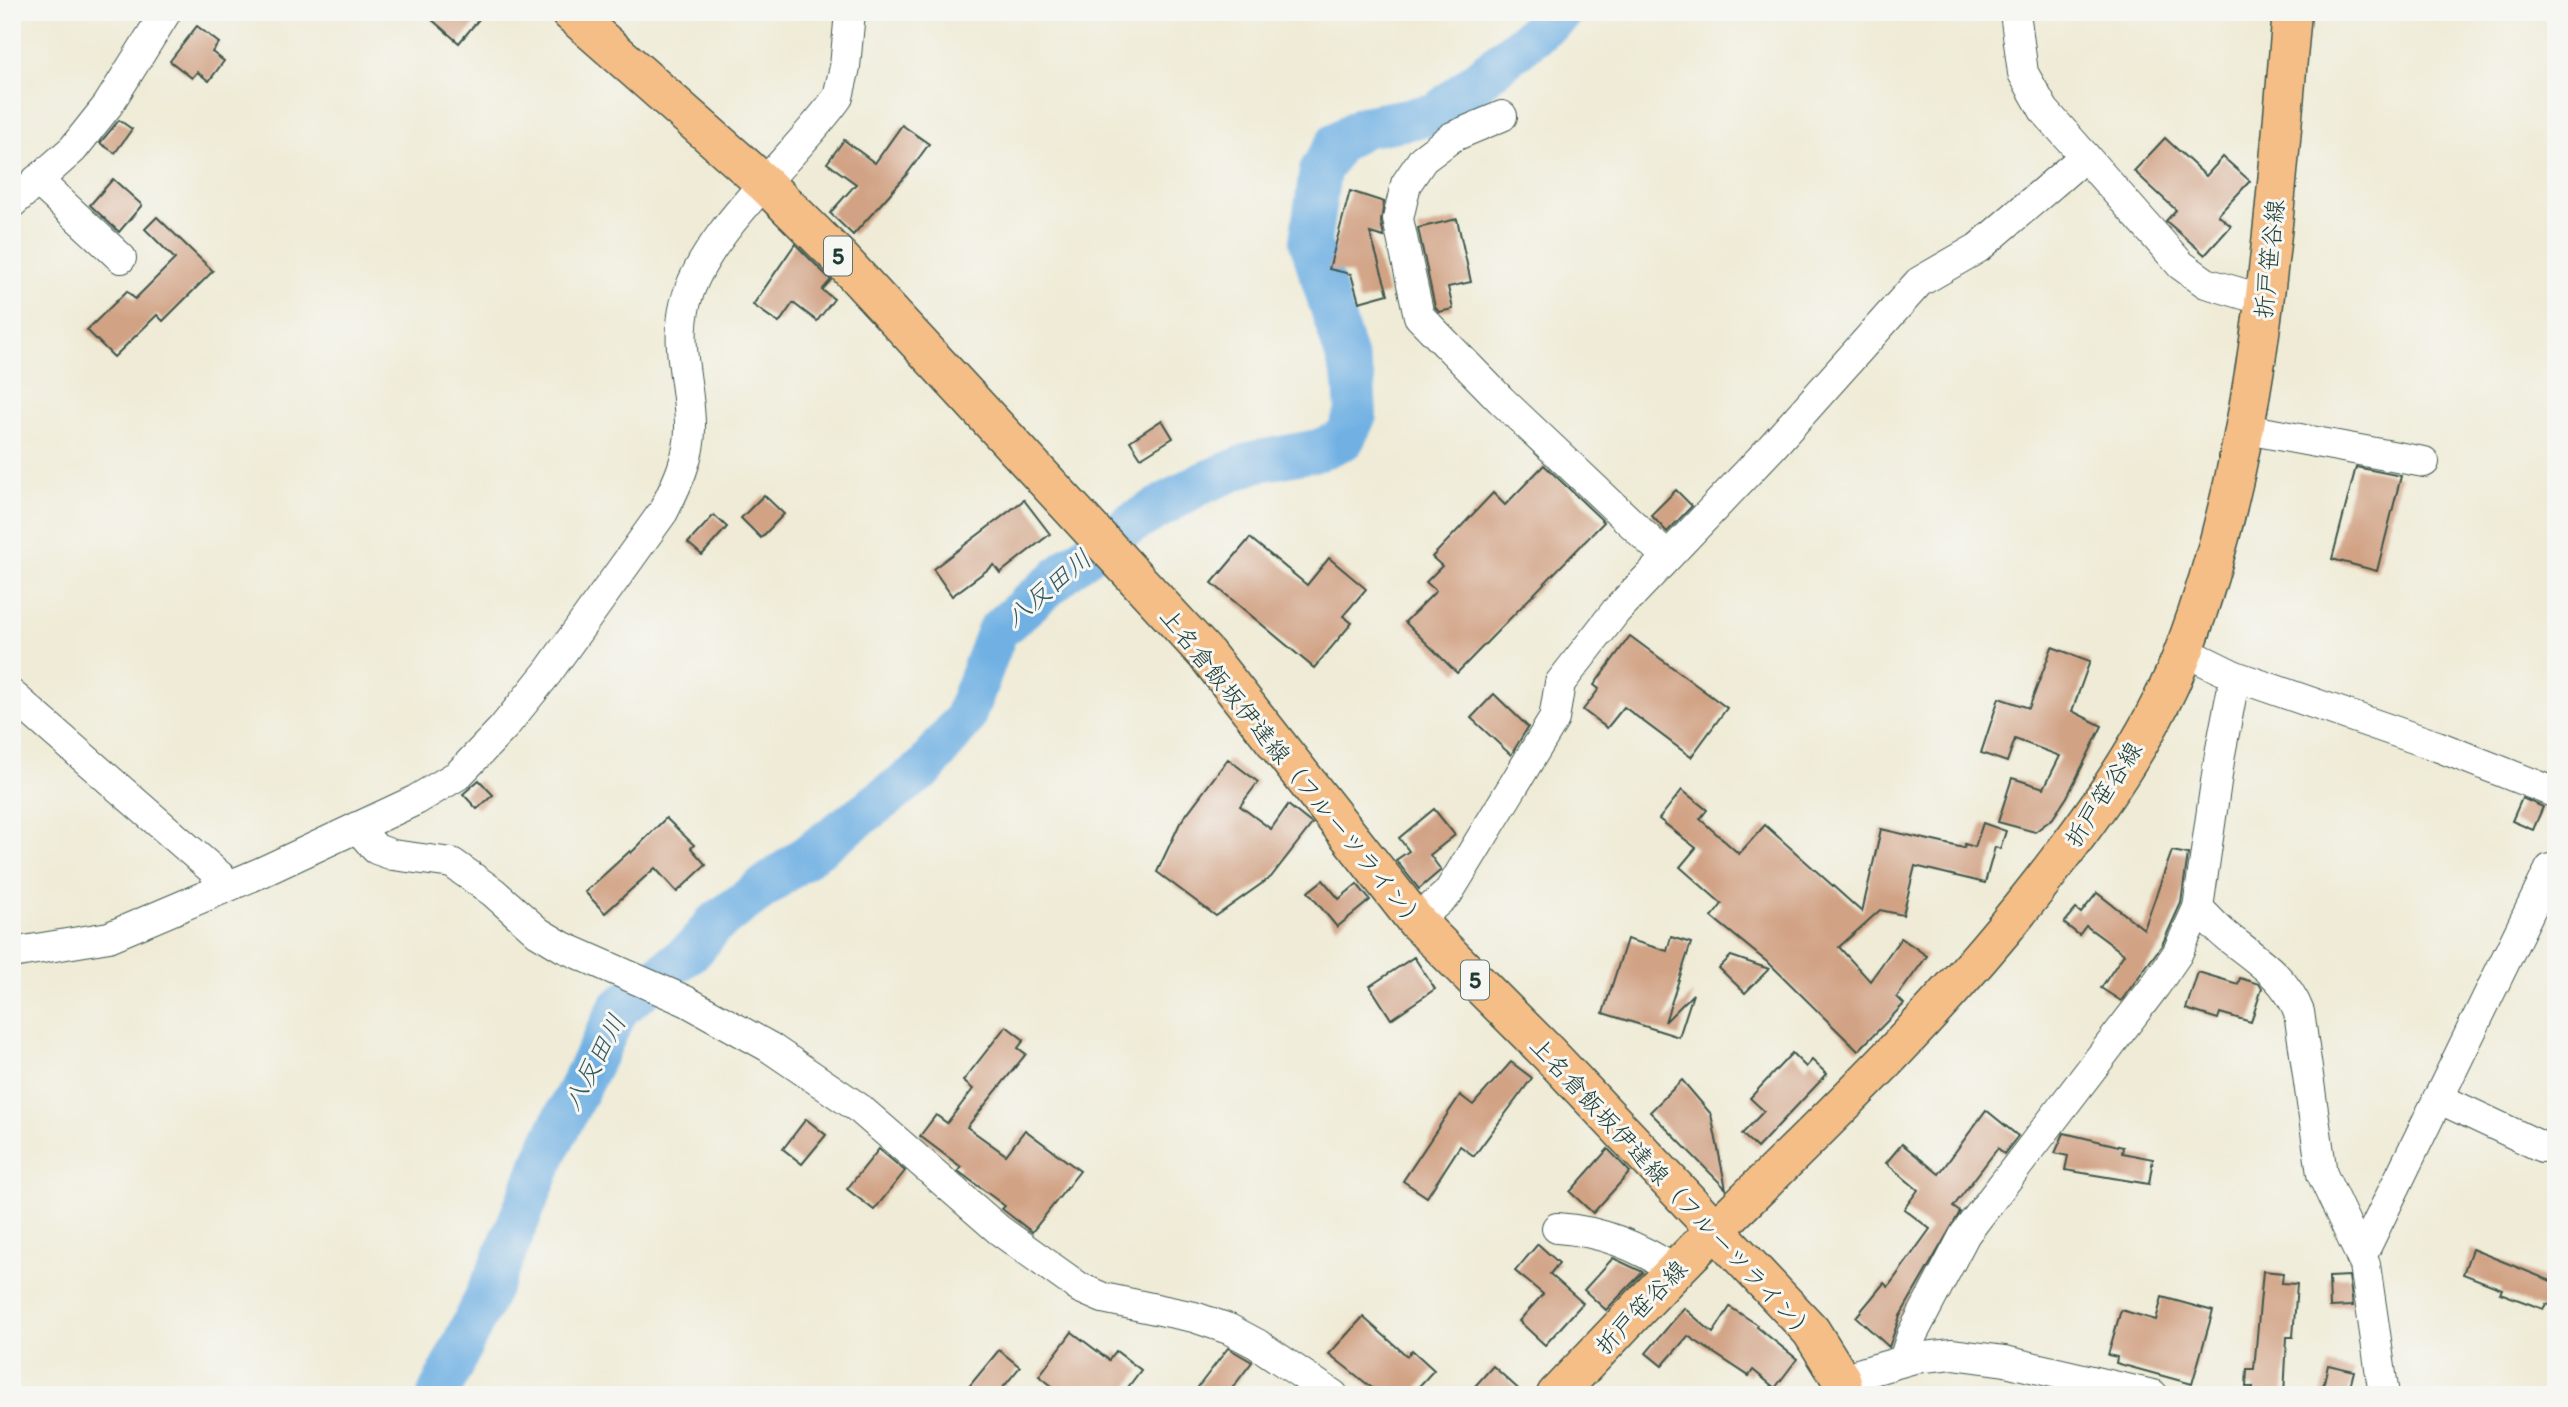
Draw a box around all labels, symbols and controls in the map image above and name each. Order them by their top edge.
street label: 折戸笹谷線 [2248,198,2290,320]
road number: 5 [824,236,852,276]
water label: 八反田川 [998,542,1098,634]
street label: 上名倉飯坂伊達線（フルーツライン） [1154,602,1432,936]
street label: 折戸笹谷線 [2058,736,2148,852]
road number: 5 [1461,960,1489,1000]
water label: 八反田川 [555,1009,633,1115]
street label: 上名倉飯坂伊達線（フルーツライン） [1524,1030,1822,1348]
street label: 折戸笹谷線 [1589,1254,1693,1360]

